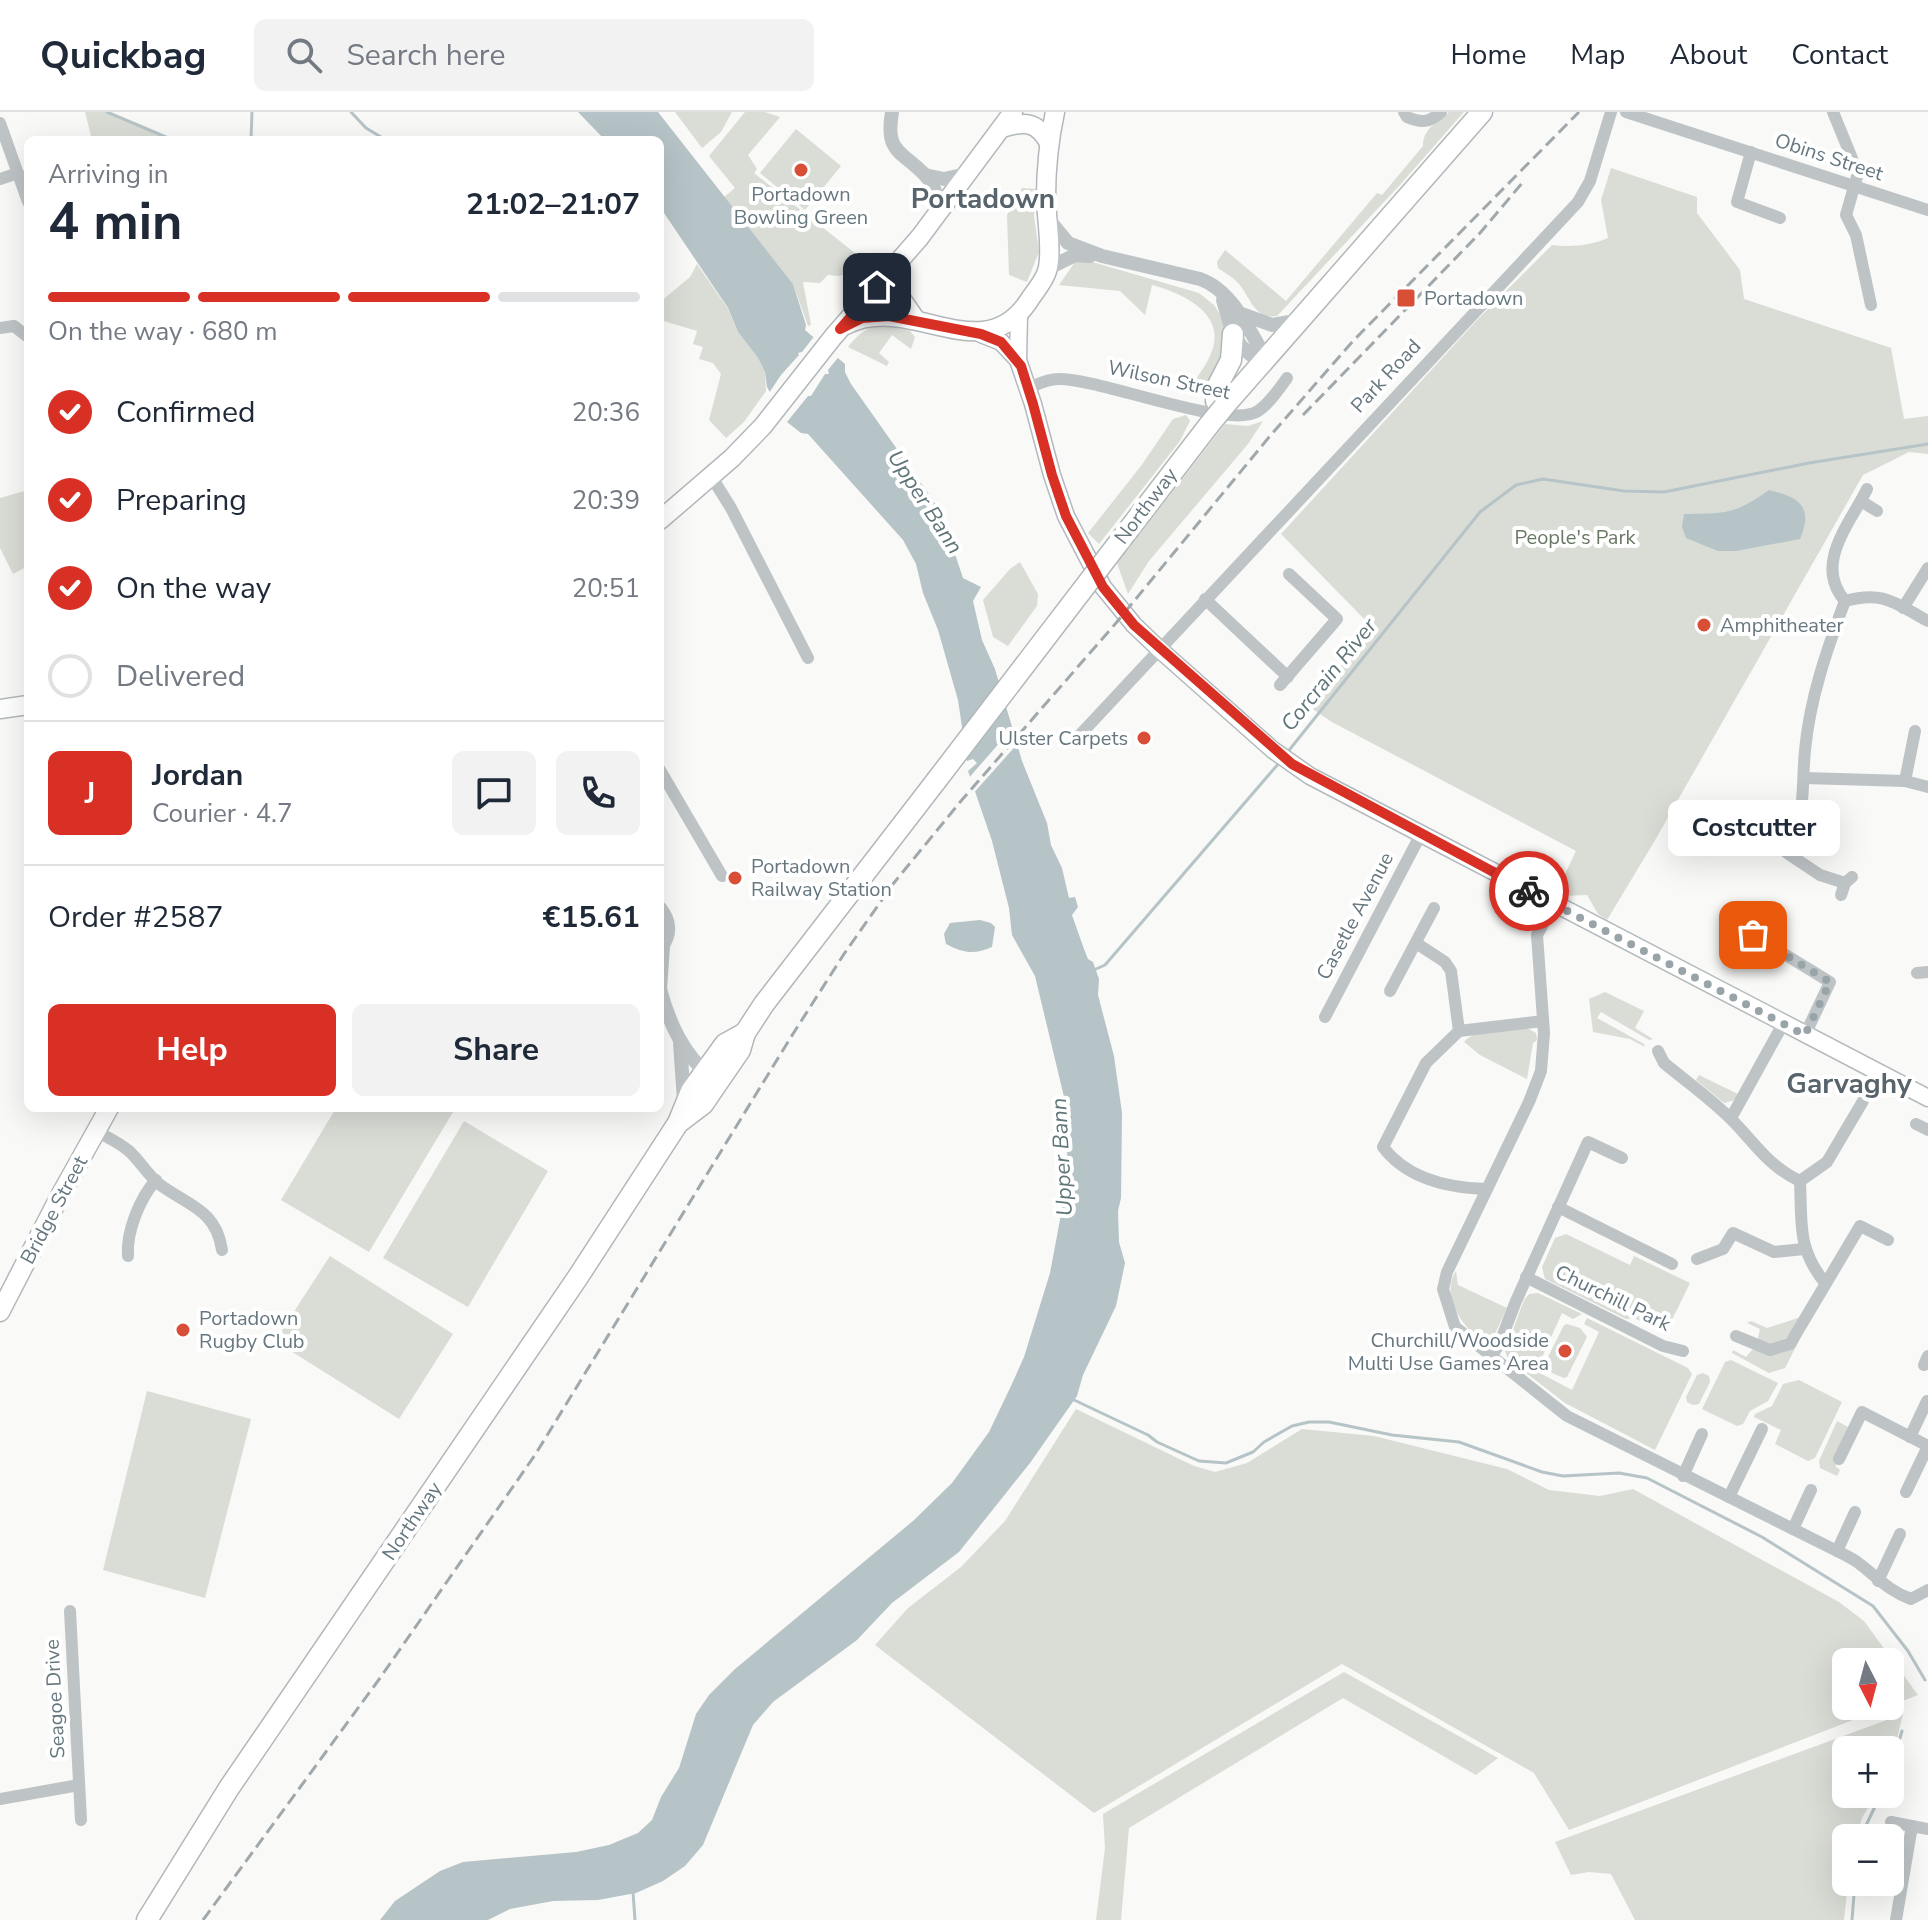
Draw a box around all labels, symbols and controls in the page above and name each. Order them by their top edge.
search box [254,19,814,91]
text: Quickbag [40,30,206,81]
icon: search [282,33,326,77]
text: Search here [346,35,505,76]
text: Home [1451,36,1526,74]
text: Map [1570,36,1625,74]
text: About [1669,36,1747,74]
text: Contact [1791,36,1888,74]
street label: Obins Street [1771,127,1888,188]
text: Arriving in [48,157,169,192]
marker: Portadown Bowling Green [792,161,810,179]
district label: Portadown [911,180,1055,218]
place label: Portadown Bowling Green [734,181,868,231]
text: 21:02–21:07 [466,184,640,225]
text: 4 min [48,186,183,257]
pin [843,253,911,321]
icon: home [855,265,899,309]
place label: Portadown [1424,285,1523,312]
marker: Portadown [1395,287,1417,309]
text: On the way · 680 m [48,314,277,349]
street label: Park Road [1345,333,1427,419]
street label: Wilson Street [1105,354,1234,406]
icon: check [48,390,92,434]
text: Confirmed [116,392,256,433]
text: 20:36 [572,395,640,430]
water label: Upper Bann [880,444,970,560]
street label: Northway [1108,462,1184,550]
icon: check [48,478,92,522]
text: Preparing [116,480,247,521]
text: 20:39 [572,483,640,518]
park label: People's Park [1514,524,1637,551]
icon: check [48,566,92,610]
text: On the way [116,568,271,609]
text: 20:51 [572,571,640,606]
water label: Corcrain River [1274,611,1385,738]
place label: Amphitheater [1720,612,1844,639]
marker: Amphitheater [1695,616,1713,634]
text: Delivered [116,656,245,697]
place label: Ulster Carpets [998,725,1128,752]
marker: Ulster Carpets [1135,729,1153,747]
button: chat [452,751,536,835]
button: phone [556,751,640,835]
text: Jordan [152,755,243,796]
text: J [85,773,95,814]
text: Courier · 4.7 [152,796,293,831]
callout: Costcutter [1667,799,1839,855]
text: Costcutter [1692,810,1816,845]
street label: Casetle Avenue [1310,848,1400,984]
courier [1489,851,1569,931]
place label: Portadown Railway Station [751,853,892,903]
marker: Portadown Railway Station [726,869,744,887]
icon: bike [1507,869,1551,913]
text: Order #2587 [48,897,223,938]
text: €15.61 [543,897,640,938]
pin [1719,901,1787,969]
icon: bag [1731,913,1775,957]
button: Help [48,1004,336,1096]
button: Share [352,1004,640,1096]
district label: Garvaghy [1786,1065,1912,1103]
water label: Upper Bann [1044,1097,1080,1217]
street label: Bridge Street [14,1150,94,1269]
street label: Churchill Park [1551,1258,1676,1338]
place label: Portadown Rugby Club [199,1305,305,1355]
marker: Portadown Rugby Club [174,1321,192,1339]
place label: Churchill/Woodside Multi Use Games Area [1348,1327,1549,1377]
marker: Churchill/Woodside Multi Use Games Area [1556,1342,1574,1360]
street label: Northway [376,1476,449,1566]
street label: Seagoe Drive [38,1639,72,1759]
north arrow [1832,1648,1904,1720]
map controls [1832,1648,1904,1896]
button: + [1832,1736,1904,1808]
button: − [1832,1824,1904,1896]

